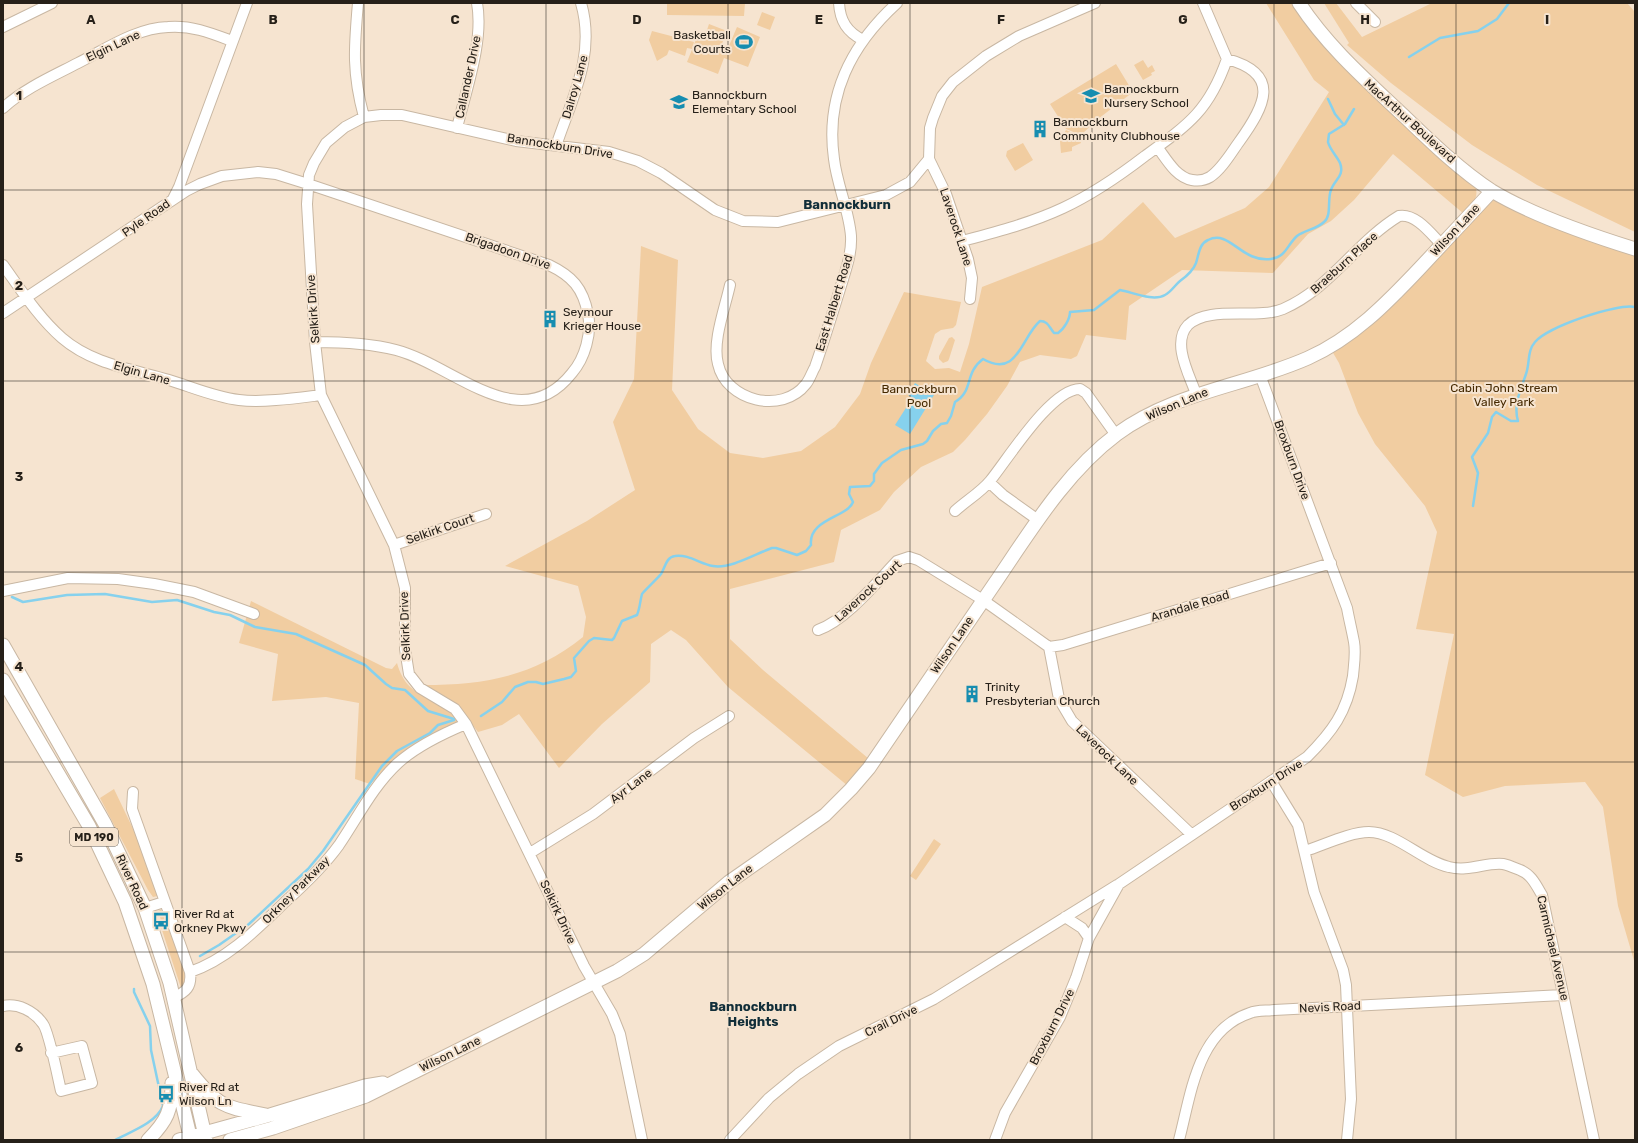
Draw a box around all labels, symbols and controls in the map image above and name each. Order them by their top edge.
text: A [86,12,96,27]
text: B [268,12,278,27]
text: C [450,12,460,27]
text: D [632,12,642,27]
text: E [815,12,823,27]
text: F [997,12,1005,27]
text: G [1178,12,1188,27]
text: H [1360,12,1370,27]
text: I [1545,12,1549,27]
street label: Elgin Lane [84,27,142,65]
place label: Basketball Courts [673,28,731,56]
sports icon: Basketball Courts [734,32,754,52]
street label: Callander Drive [452,34,484,120]
street label: Dalroy Lane [559,53,591,120]
street label: MacArthur Boulevard [1361,76,1459,166]
place label: Bannockburn Nursery School [1104,82,1189,110]
school or university icon: Bannockburn Nursery School [1081,86,1101,106]
text: 1 [16,88,22,103]
place label: Bannockburn Elementary School [692,88,797,116]
school or university icon: Bannockburn Elementary School [669,92,689,112]
place label: Bannockburn Community Clubhouse [1053,115,1180,143]
building icon: Bannockburn Community Clubhouse [1030,119,1050,139]
street label: Bannockburn Drive [506,131,614,161]
street label: Laverock Lane [937,186,975,268]
street label: Pyle Road [119,196,173,240]
district label: Bannockburn [803,197,891,212]
street label: Wilson Lane [1427,201,1483,259]
street label: Braeburn Place [1308,229,1381,297]
street label: Brigadoon Drive [464,230,553,272]
street label: East Halbert Road [813,253,855,353]
street label: Selkirk Drive [304,274,322,344]
text: 2 [15,278,23,293]
place label: Seymour Krieger House [563,305,641,333]
building icon: Seymour Krieger House [540,309,560,329]
street label: Elgin Lane [112,358,172,388]
park label: Cabin John Stream Valley Park [1450,381,1558,409]
park label: Bannockburn Pool [881,382,957,410]
street label: Wilson Lane [1144,385,1210,423]
street label: Broxburn Drive [1271,418,1313,502]
text: 3 [15,469,24,484]
street label: Selkirk Court [404,511,476,547]
street label: Laverock Court [832,557,904,625]
street label: Arandale Road [1149,587,1231,625]
street label: Selkirk Drive [397,591,413,661]
street label: Wilson Lane [928,613,976,676]
text: 4 [15,659,24,674]
place label: Trinity Presbyterian Church [985,680,1100,708]
building icon: Trinity Presbyterian Church [962,684,982,704]
street label: Laverock Lane [1073,722,1141,788]
street label: Broxburn Drive [1227,756,1305,814]
street label: Ayr Lane [607,766,655,806]
road number: MD 190 [70,828,118,846]
text: 5 [15,850,23,865]
street label: River Road [113,852,151,912]
street label: Orkney Parkway [259,853,333,927]
street label: Wilson Lane [695,861,756,913]
street label: Selkirk Drive [537,878,579,946]
street label: Carmichael Avenue [1534,894,1572,1002]
place label: River Rd at Orkney Pkwy [174,907,246,935]
bus stop icon: River Rd at Orkney Pkwy [151,911,171,931]
street label: Broxburn Drive [1027,986,1077,1067]
street label: Nevis Road [1299,998,1361,1016]
district label: Bannockburn Heights [709,999,797,1029]
street label: Crail Drive [862,1002,920,1040]
street label: Wilson Lane [417,1033,483,1075]
text: 6 [15,1040,24,1055]
place label: River Rd at Wilson Ln [179,1080,240,1108]
bus stop icon: River Rd at Wilson Ln [156,1084,176,1104]

